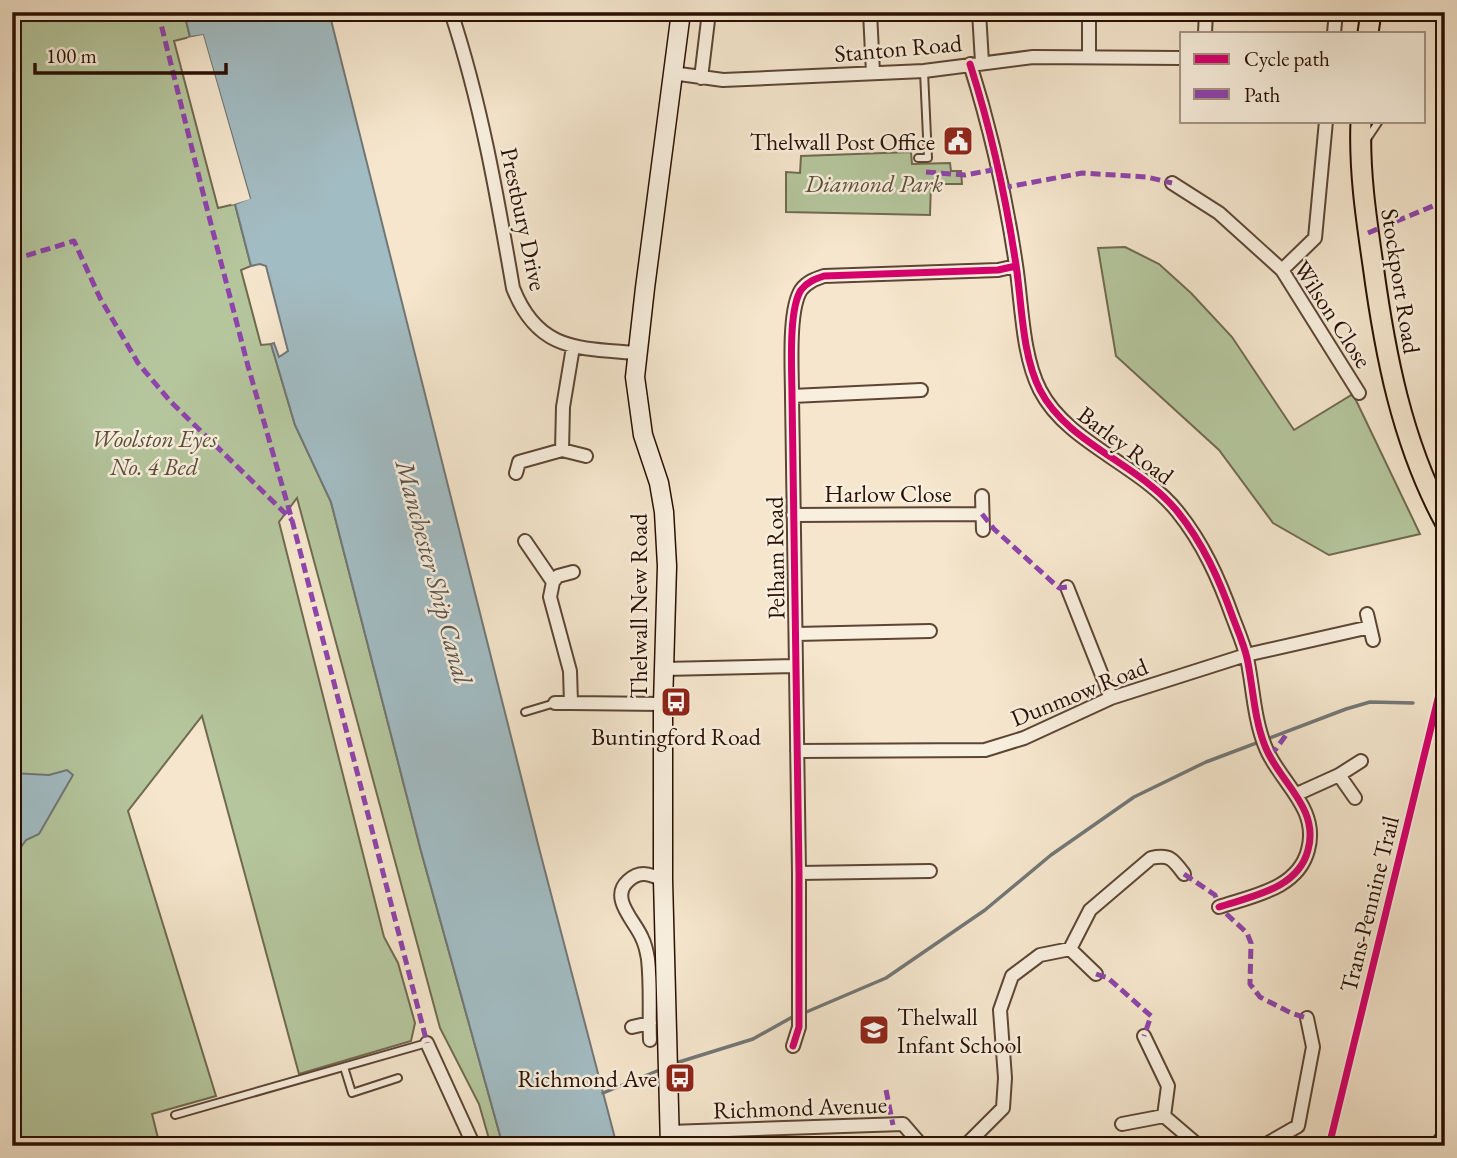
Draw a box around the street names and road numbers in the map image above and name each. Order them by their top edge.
street label: Stanton Road [833,27,964,69]
street label: Prestbury Drive [494,145,554,293]
street label: Stockport Road [1374,206,1428,357]
street label: Wilson Close [1287,254,1379,374]
street label: Barley Road [1072,399,1181,492]
street label: Harlow Close [824,478,952,509]
street label: Pelham Road [758,495,792,620]
street label: Thelwall New Road [623,512,654,699]
street label: Dunmow Road [1006,650,1153,734]
street label: Trans-Pennine Trail [1332,812,1406,995]
street label: Richmond Avenue [712,1088,888,1126]

